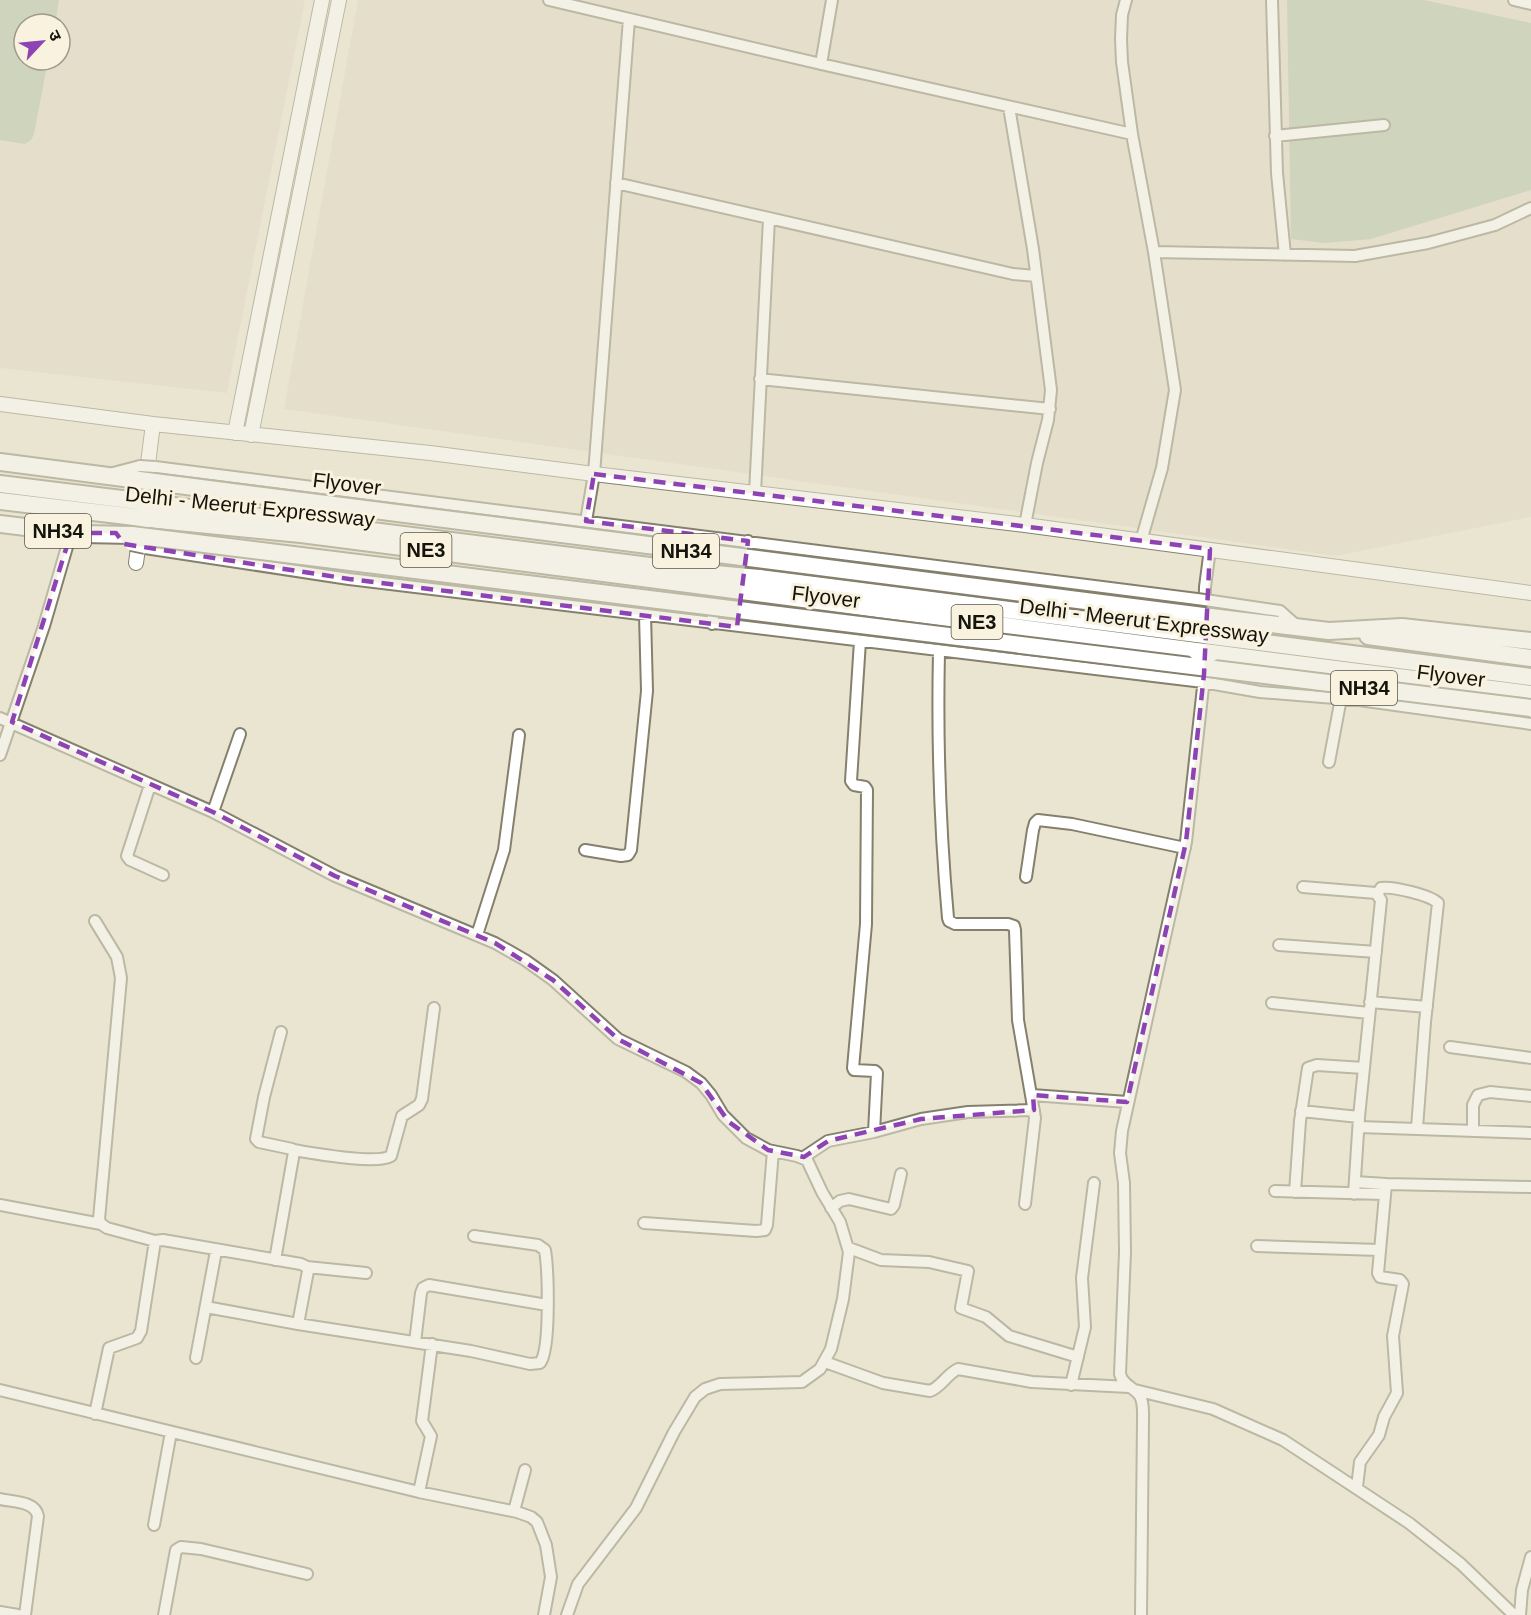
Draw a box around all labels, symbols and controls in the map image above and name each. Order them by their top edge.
north arrow [12,12,72,72]
text: उ [45,28,65,44]
street label: Flyover [311,468,383,499]
street label: Delhi - Meerut Expressway [124,482,377,531]
road number: NH34 [25,514,91,548]
road number: NE3 [400,533,452,567]
road number: NH34 [653,534,719,568]
street label: Flyover [790,581,862,612]
street label: Delhi - Meerut Expressway [1018,594,1270,647]
road number: NE3 [952,605,1002,639]
street label: Flyover [1415,660,1487,691]
road number: NH34 [1331,671,1397,705]

